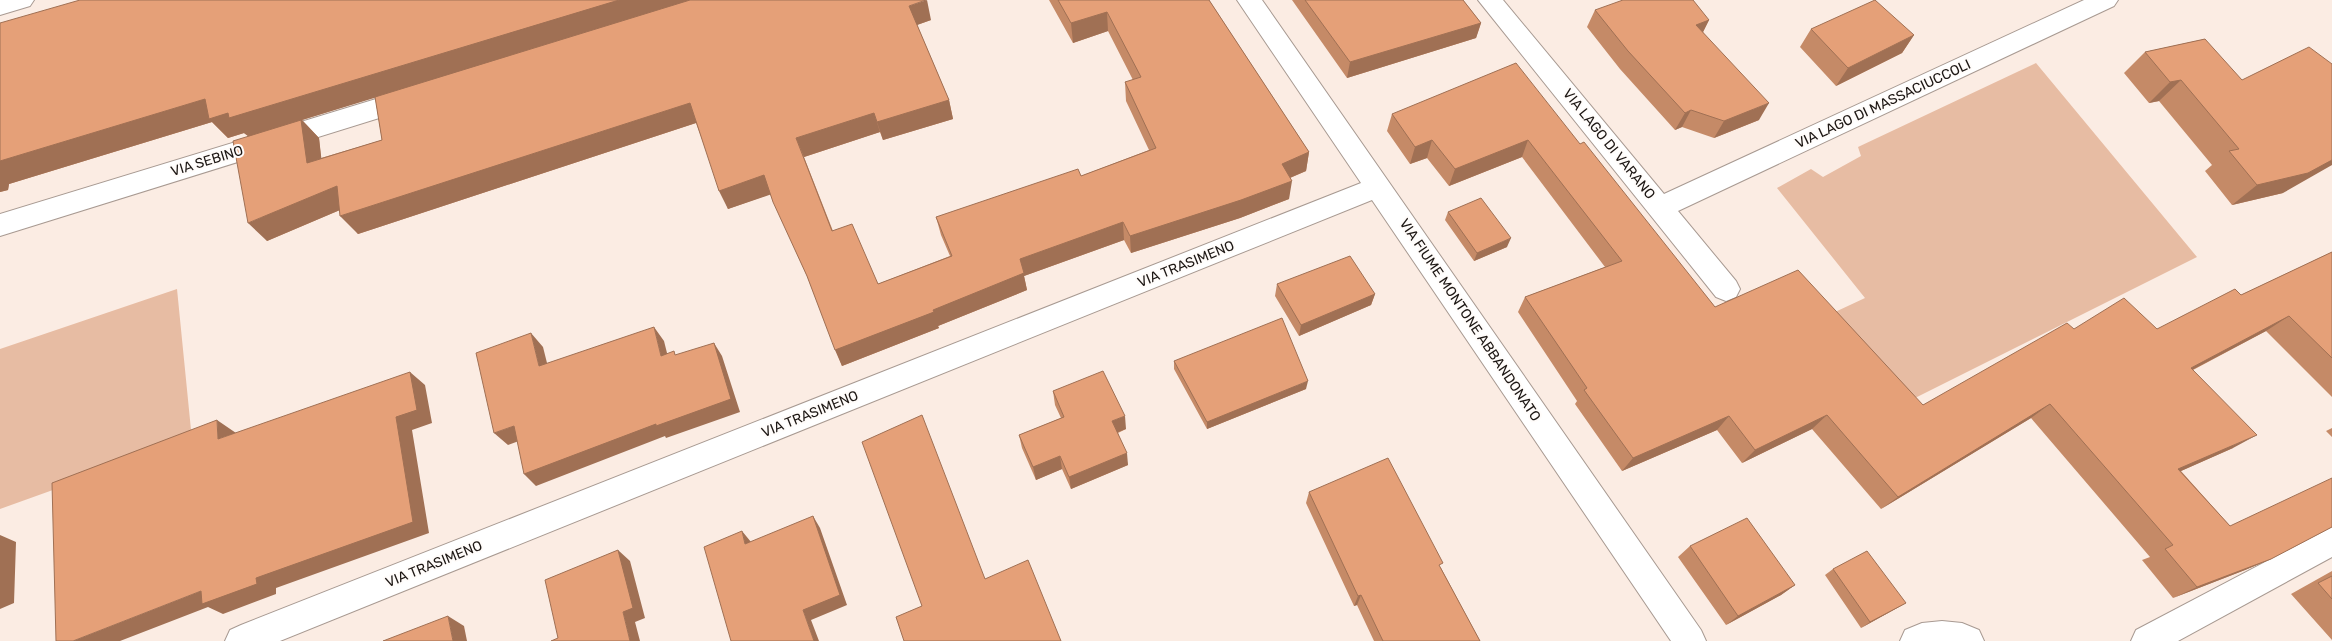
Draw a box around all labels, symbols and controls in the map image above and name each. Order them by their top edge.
street label: VIA LAGO DI MASSACIUCCOLI [1793,56,1973,152]
street label: VIA LAGO DI VARANO [1559,85,1659,203]
street label: VIA SEBINO [169,142,245,180]
street label: VIA FIUME MONTONE ABBANDONATO [1396,215,1544,425]
street label: VIA TRASIMENO [1135,237,1237,291]
street label: VIA TRASIMENO [759,387,861,441]
street label: VIA TRASIMENO [383,537,485,591]

